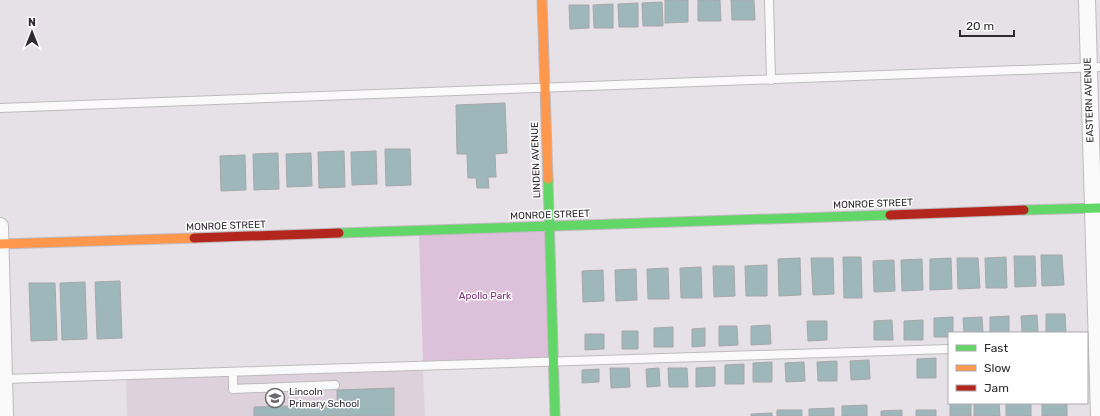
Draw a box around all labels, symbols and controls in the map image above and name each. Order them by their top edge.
north arrow [12,12,52,52]
scale bar [960,12,1014,38]
text: N [28,16,36,29]
text: 20 m [966,19,994,33]
street label: EASTERN AVENUE [1082,57,1096,143]
street label: LINDEN AVENUE [529,122,543,198]
street label: MONROE STREET [833,197,913,211]
street label: MONROE STREET [510,208,590,222]
street label: MONROE STREET [186,219,266,233]
park label: Apollo Park [459,290,512,302]
legend [948,332,1088,404]
text: Fast [984,341,1008,355]
text: Slow [984,361,1011,375]
text: Jam [984,381,1009,395]
place label: Lincoln Primary School [289,386,359,410]
school or university icon: Lincoln Primary School [264,387,286,409]

